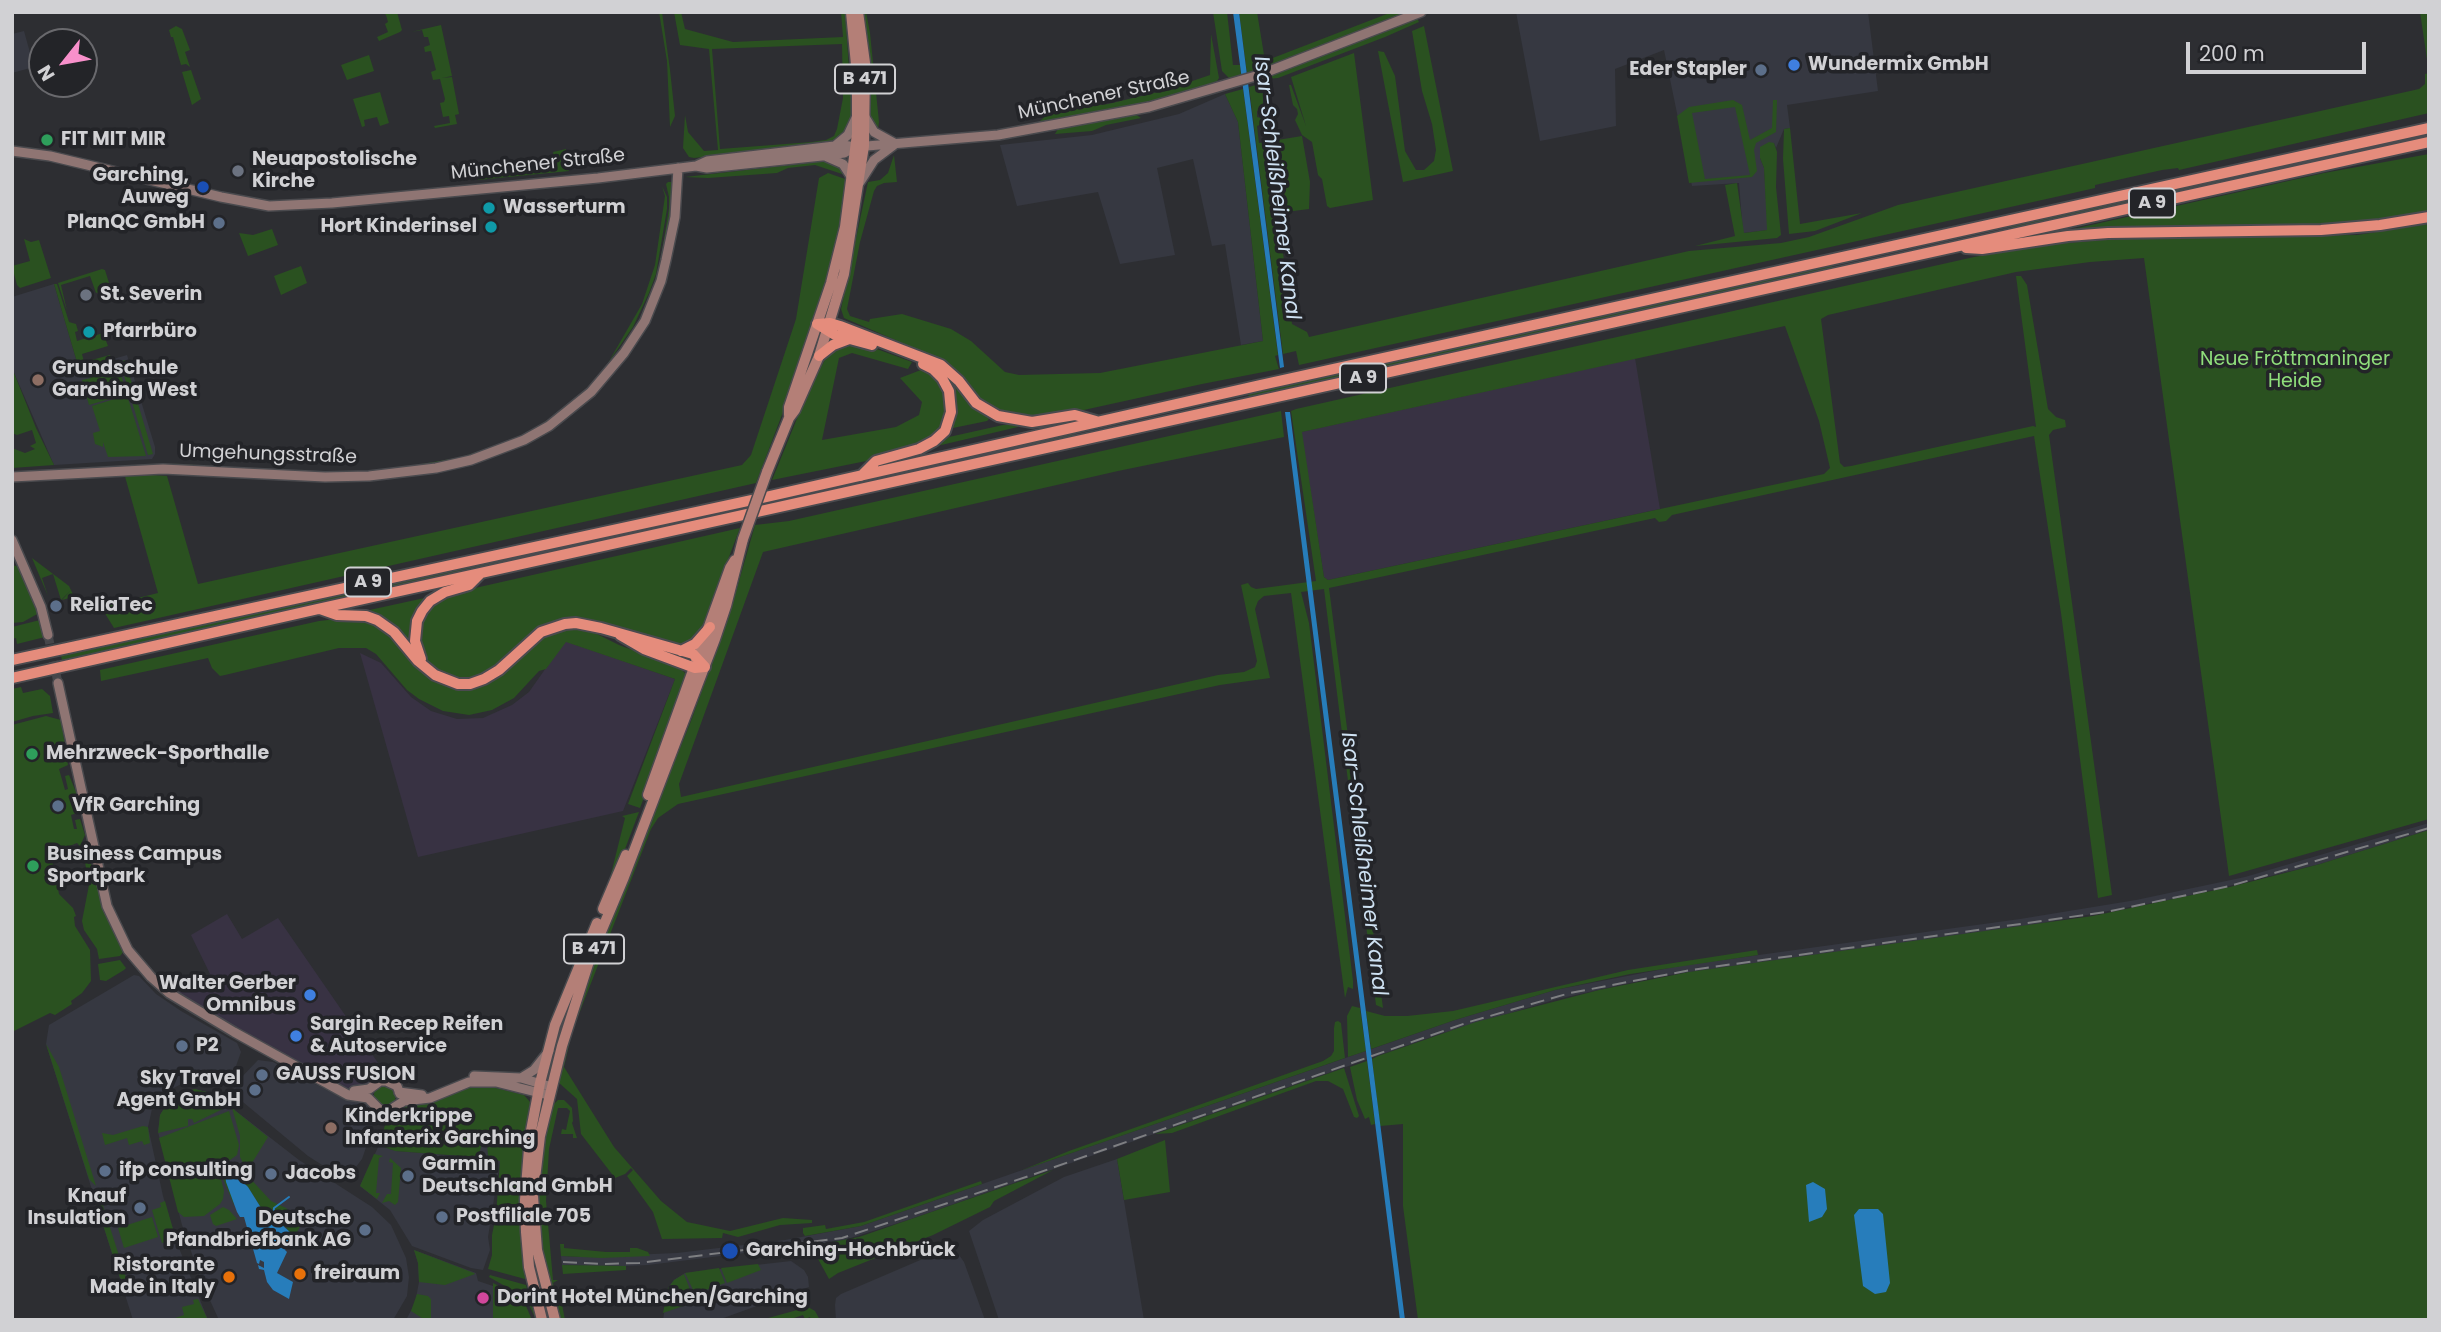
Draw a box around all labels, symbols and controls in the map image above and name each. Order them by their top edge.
north arrow [28,28,98,98]
scale bar [2189,28,2369,72]
text: 200 m [2199,39,2265,68]
place label: Wundermix GmbH [1808,54,1989,76]
water label: Isar-Schleißheimer Kanal [1247,55,1305,321]
marker: Wundermix GmbH [1786,57,1802,73]
place label: Eder Stapler [1629,59,1747,81]
text: N [31,60,62,86]
marker: Eder Stapler [1753,62,1769,78]
road number: B 471 [835,64,895,94]
street label: Münchener Straße [1016,67,1192,125]
place label: FIT MIT MIR [61,129,166,151]
marker: FIT MIT MIR [39,132,55,148]
street label: Münchener Straße [450,145,626,185]
place label: Neuapostolische Kirche [252,149,417,193]
marker: Neuapostolische Kirche [230,163,246,179]
place label: Garching, Auweg [92,165,189,209]
marker: Garching, Auweg [195,179,211,195]
road number: A 9 [2129,188,2175,218]
place label: Wasserturm [503,197,626,219]
marker: Wasserturm [481,200,497,216]
place label: PlanQC GmbH [67,212,205,234]
marker: PlanQC GmbH [211,215,227,231]
place label: Hort Kinderinsel [320,216,477,238]
marker: Hort Kinderinsel [483,219,499,235]
place label: St. Severin [100,284,202,306]
marker: St. Severin [78,287,94,303]
place label: Pfarrbüro [103,321,197,343]
marker: Pfarrbüro [81,324,97,340]
park label: Neue Fröttmaninger Heide [2200,349,2390,393]
place label: Grundschule Garching West [52,358,197,402]
road number: A 9 [1340,364,1386,392]
marker: Grundschule Garching West [30,372,46,388]
street label: Umgehungsstraße [179,441,357,469]
road number: A 9 [345,568,391,596]
place label: ReliaTec [70,595,153,617]
marker: ReliaTec [48,598,64,614]
water label: Isar-Schleißheimer Kanal [1334,731,1392,997]
place label: Mehrzweck-Sporthalle [46,743,269,765]
marker: Mehrzweck-Sporthalle [24,746,40,762]
place label: VfR Garching [72,795,200,817]
marker: VfR Garching [50,798,66,814]
place label: Business Campus Sportpark [47,844,222,888]
marker: Business Campus Sportpark [25,858,41,874]
road number: B 471 [564,934,624,964]
place label: Walter Gerber Omnibus [159,973,296,1017]
marker: Walter Gerber Omnibus [302,987,318,1003]
place label: Sargin Recep Reifen & Autoservice [310,1014,503,1058]
marker: Sargin Recep Reifen & Autoservice [288,1028,304,1044]
place label: P2 [196,1035,219,1057]
marker: P2 [174,1038,190,1054]
place label: GAUSS FUSION [276,1064,416,1086]
marker: GAUSS FUSION [254,1067,270,1083]
place label: Sky Travel Agent GmbH [116,1068,241,1112]
marker: Sky Travel Agent GmbH [247,1082,263,1098]
place label: Kinderkrippe Infanterix Garching [345,1106,535,1150]
marker: Kinderkrippe Infanterix Garching [323,1120,339,1136]
place label: Garmin Deutschland GmbH [422,1154,613,1198]
place label: ifp consulting [119,1160,253,1182]
marker: ifp consulting [97,1163,113,1179]
place label: Jacobs [285,1163,356,1185]
marker: Jacobs [263,1166,279,1182]
marker: Garmin Deutschland GmbH [400,1168,416,1184]
place label: Knauf Insulation [27,1186,126,1230]
marker: Knauf Insulation [132,1200,148,1216]
place label: Postfiliale 705 [456,1206,591,1228]
place label: Deutsche Pfandbriefbank AG [166,1208,351,1252]
marker: Postfiliale 705 [434,1209,450,1225]
marker: Deutsche Pfandbriefbank AG [357,1222,373,1238]
place label: Garching-Hochbrück [746,1240,956,1262]
marker: Garching-Hochbrück [720,1241,740,1261]
place label: Ristorante Made in Italy [90,1255,215,1299]
place label: freiraum [314,1263,400,1285]
marker: freiraum [292,1266,308,1282]
marker: Ristorante Made in Italy [221,1269,237,1285]
place label: Dorint Hotel München/Garching [497,1287,808,1309]
marker: Dorint Hotel München/Garching [475,1290,491,1306]

